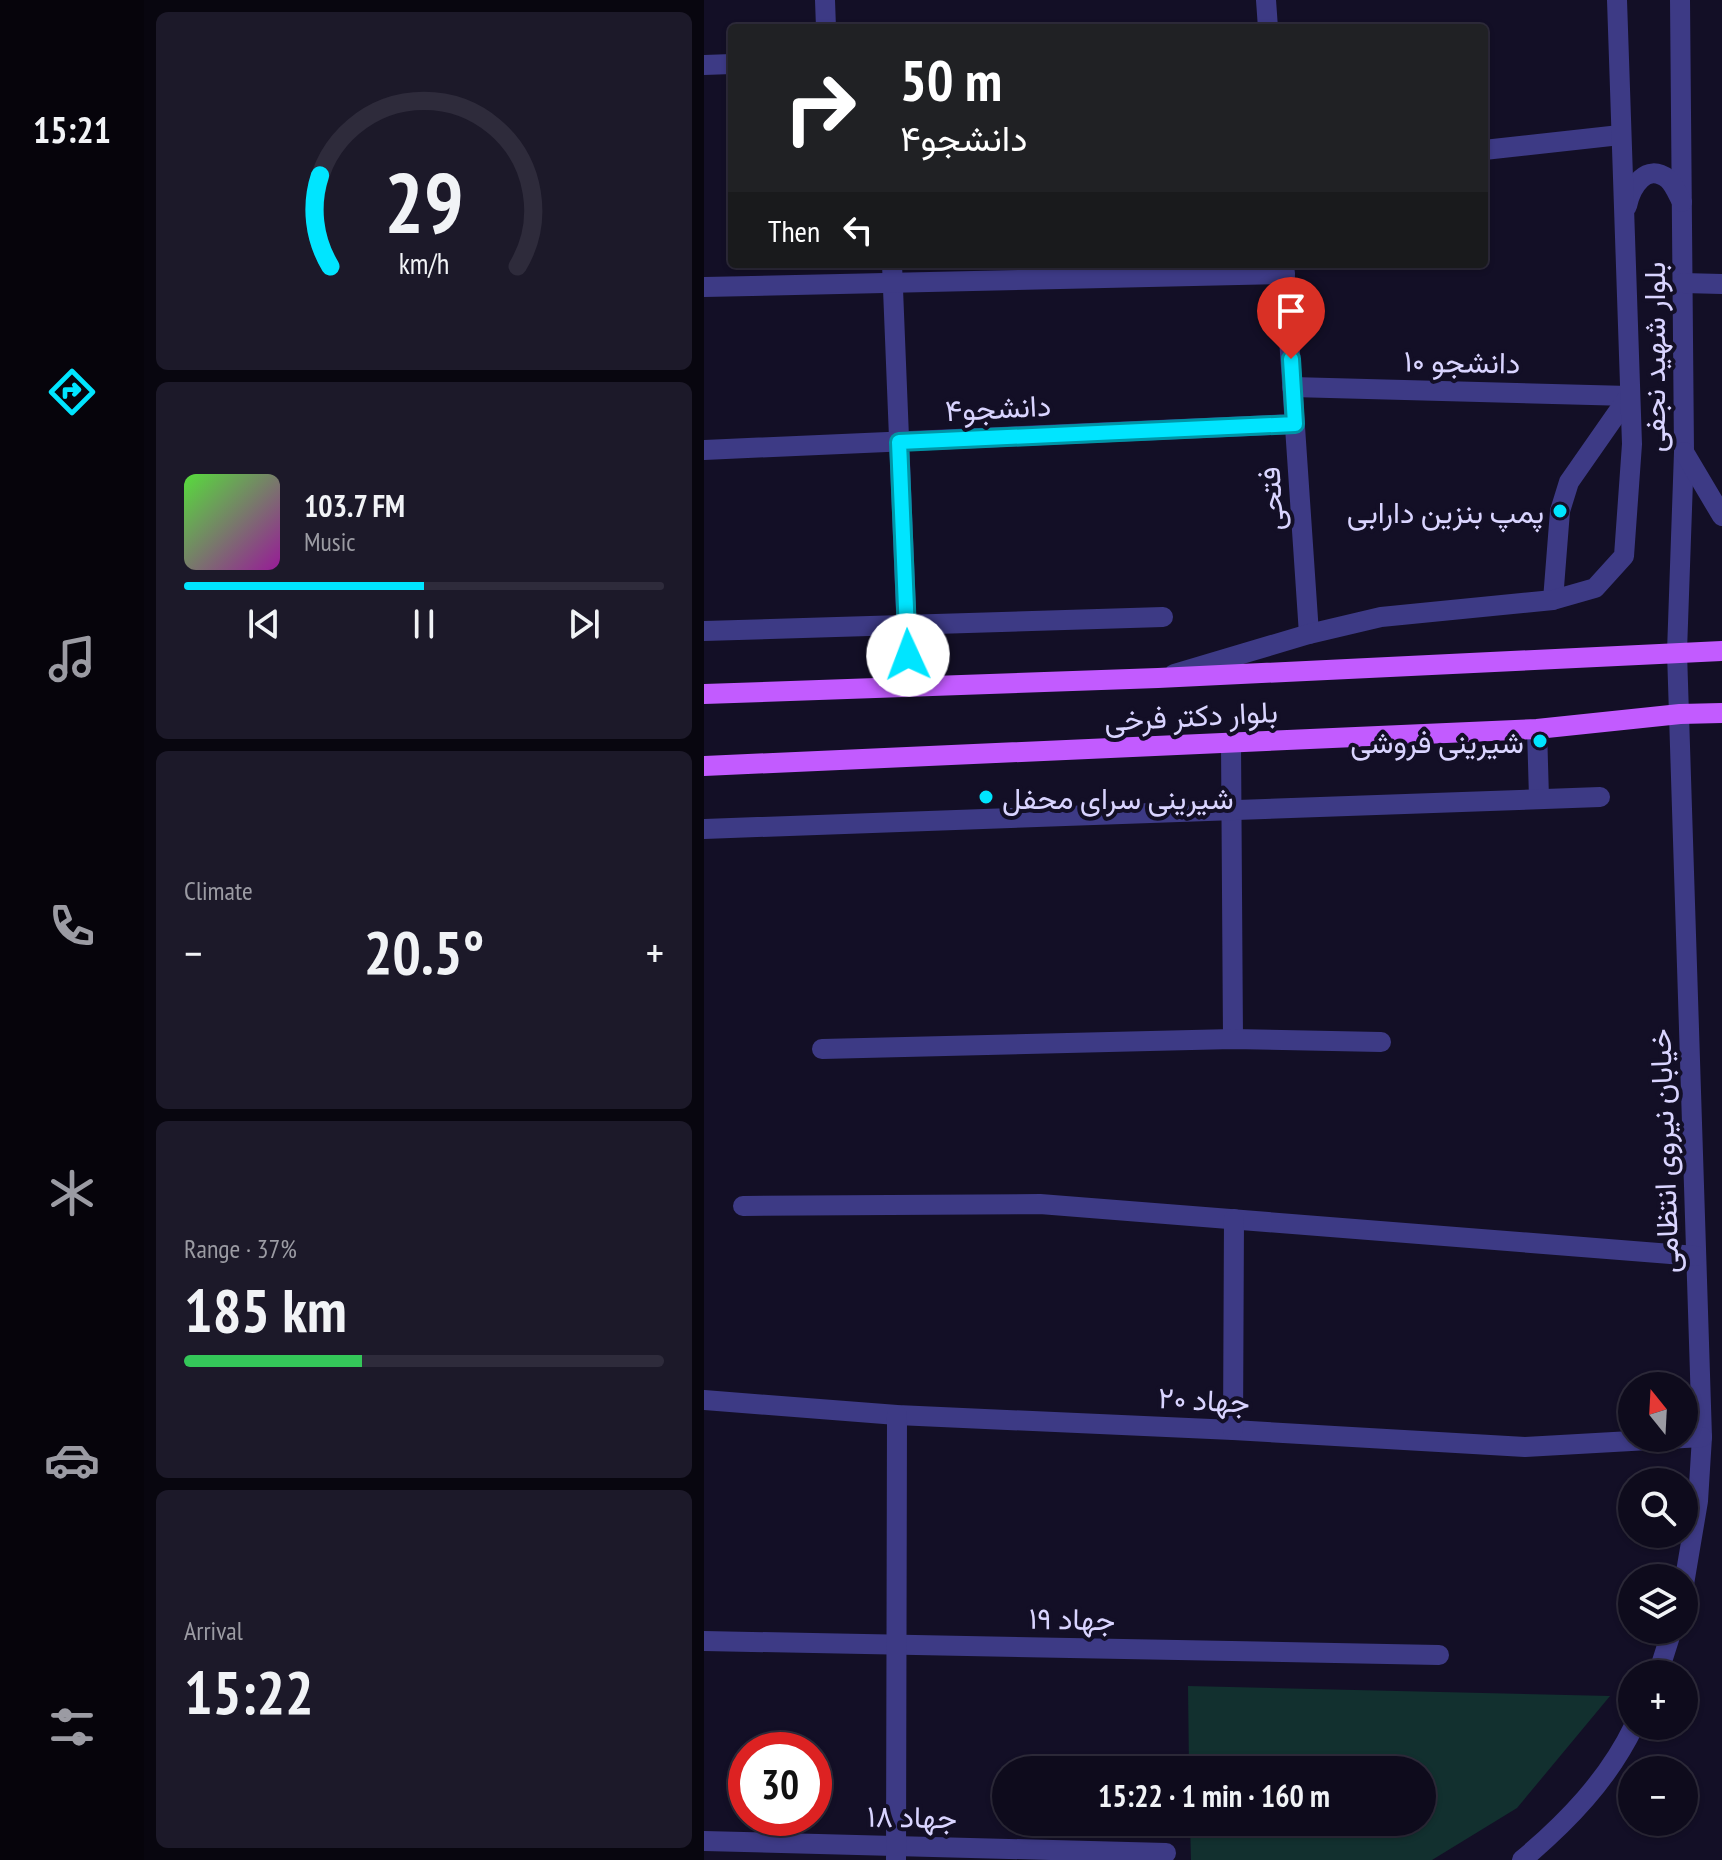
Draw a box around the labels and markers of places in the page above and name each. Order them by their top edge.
pin [1257,277,1325,359]
place label: پمپ بنزین دارابى [1347,492,1544,533]
marker: پمپ بنزین دارابى [1551,502,1569,520]
place label: شیرینی فروشی [1350,722,1524,761]
marker: شیرینی فروشی [1531,732,1549,750]
place label: شیرینی سرای محفل [1002,778,1234,817]
marker: شیرینی سرای محفل [977,788,995,806]

